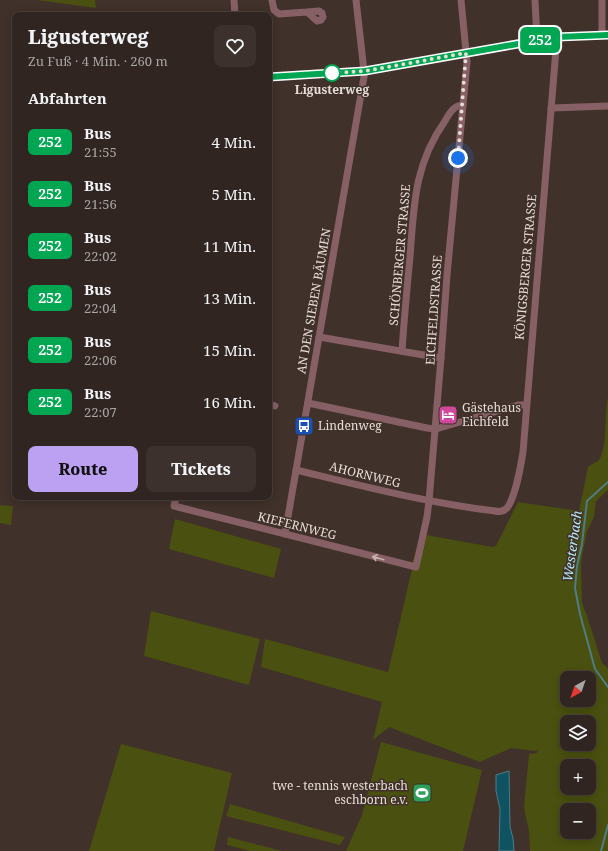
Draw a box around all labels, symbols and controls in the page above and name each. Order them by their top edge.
text: Ligusterweg [28,24,148,50]
button: heart [214,25,256,67]
line badge: 252 [517,27,563,53]
text: 252 [528,30,552,49]
text: Zu Fuß · 4 Min. · 260 m [28,52,168,70]
marker: Ligusterweg [323,64,341,82]
place label: Ligusterweg [295,81,369,98]
text: Abfahrten [28,88,107,108]
text: Bus [84,123,111,143]
text: 252 [38,132,62,151]
text: 4 Min. [211,132,256,152]
text: 21:55 [84,143,117,161]
your location [448,148,468,168]
text: Bus [84,175,111,195]
street label: SCHÖNBERGER STRASSE [385,183,414,326]
text: 252 [38,184,62,203]
text: 5 Min. [211,184,256,204]
street label: KÖNIGSBERGER STRASSE [511,193,540,341]
text: 21:56 [84,195,117,213]
text: Bus [84,227,111,247]
street label: AN DEN SIEBEN BÄUMEN [292,227,335,375]
text: 252 [38,236,62,255]
text: 11 Min. [203,236,256,256]
text: 22:02 [84,247,117,265]
street label: EICHFELDSTRASSE [421,254,446,365]
text: Bus [84,279,111,299]
text: 252 [38,288,62,307]
text: 13 Min. [203,288,256,308]
text: 22:04 [84,299,117,317]
text: Bus [84,331,111,351]
text: 252 [38,340,62,359]
text: 15 Min. [203,340,256,360]
text: 22:06 [84,351,117,369]
text: Bus [84,383,111,403]
text: 252 [38,392,62,411]
text: 16 Min. [203,392,256,412]
place label: Gästehaus Eichfeld [462,399,521,430]
text: 22:07 [84,403,117,421]
hotel icon: Gästehaus Eichfeld [437,404,459,426]
bus stop icon: Lindenweg [293,415,315,437]
place label: Lindenweg [318,417,382,434]
button: Route [28,446,138,492]
button: Tickets [146,446,256,492]
street label: AHORNWEG [328,457,403,492]
street label: KIEFERNWEG [256,508,339,544]
water label: Westerbach [558,509,586,583]
one-way arrow [372,553,385,561]
north arrow [560,671,596,707]
map controls [560,671,596,839]
button: layers [560,715,596,751]
button: + [560,759,596,795]
place label: twe - tennis westerbach eschborn e.v. [272,777,408,808]
sports icon: twe - tennis westerbach eschborn e.v. [411,782,433,804]
button: − [560,803,596,839]

